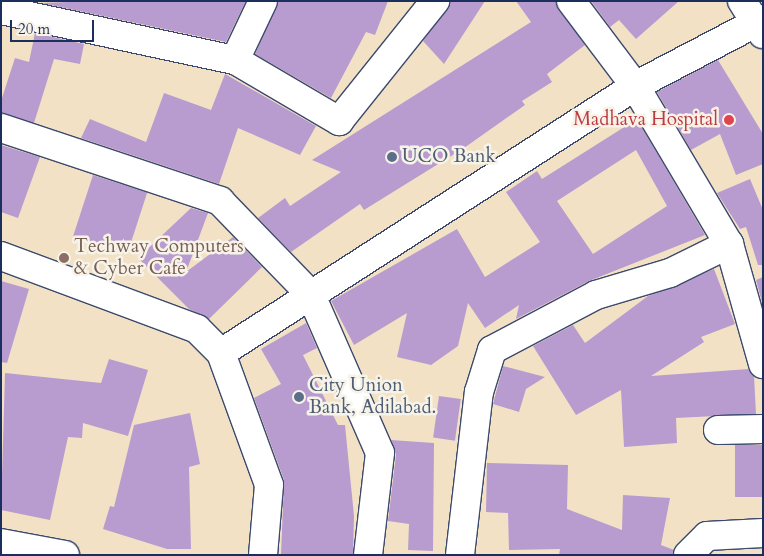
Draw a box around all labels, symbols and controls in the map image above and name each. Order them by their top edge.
scale bar [12,10,96,42]
text: 20 m [18,19,50,39]
place label: Madhava Hospital [573,109,718,131]
marker: Madhava Hospital [722,113,736,127]
place label: UCO Bank [402,146,496,168]
marker: UCO Bank [386,151,398,163]
place label: Techway Computers & Cyber Cafe [74,236,244,280]
marker: Techway Computers & Cyber Cafe [58,252,70,264]
place label: City Union Bank, Adilabad. [309,375,436,419]
marker: City Union Bank, Adilabad. [293,391,305,403]

